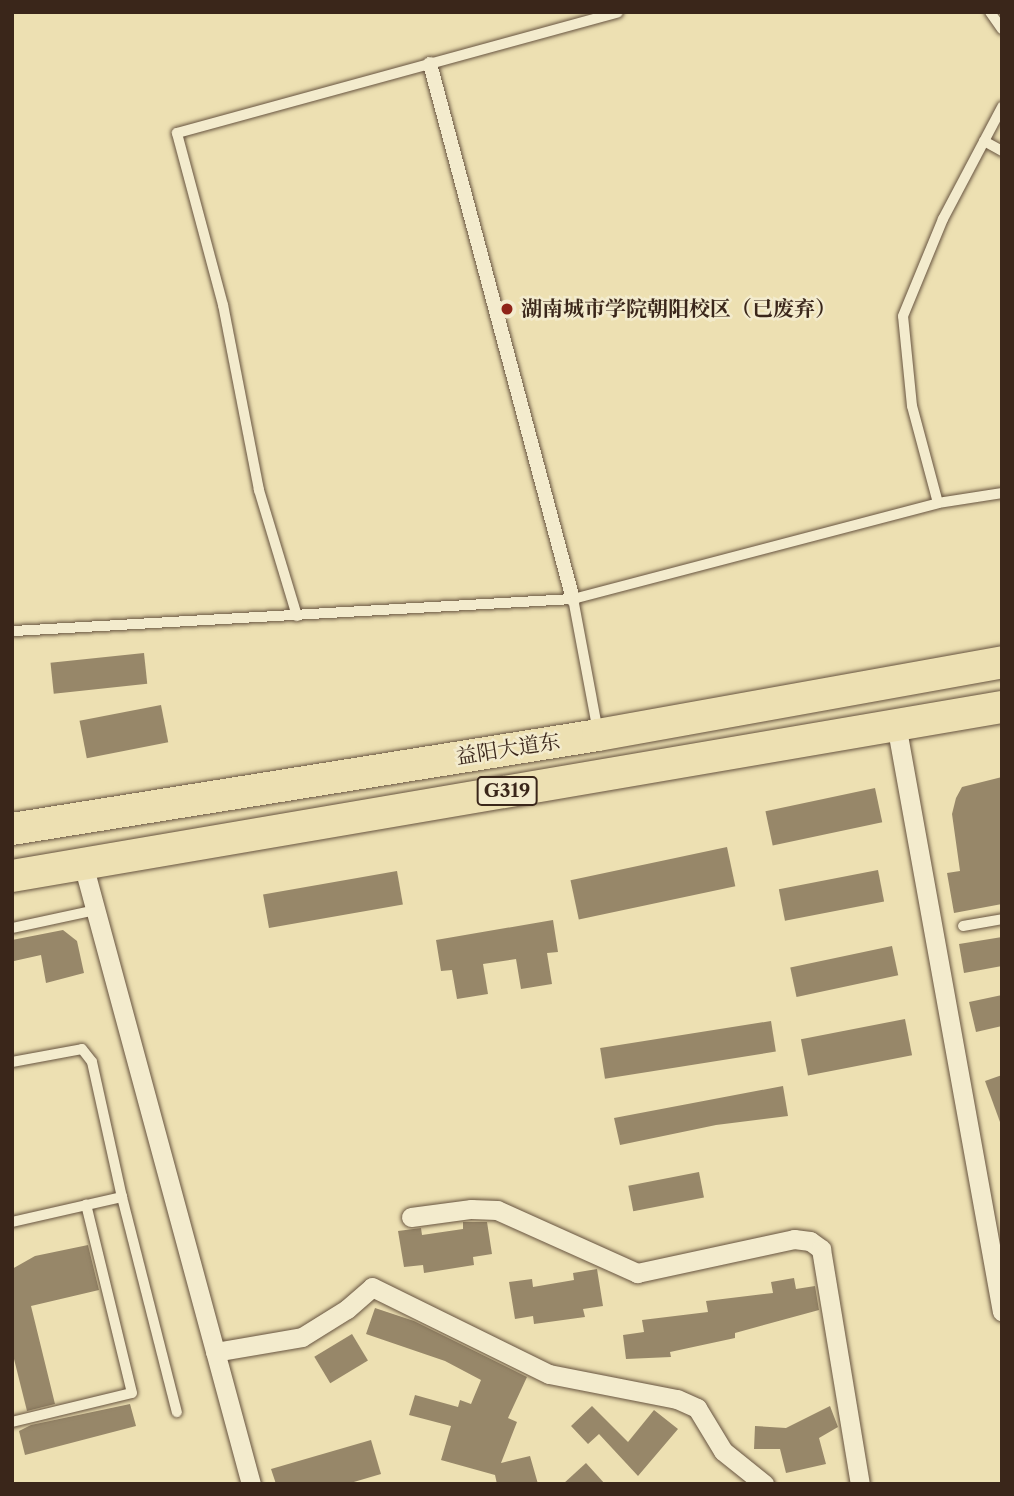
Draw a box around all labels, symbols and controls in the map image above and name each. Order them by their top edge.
place label: 湖南城市学院朝阳校区（已废弃） [521,296,836,322]
marker: 湖南城市学院朝阳校区（已废弃） [499,301,515,317]
street label: 益阳大道东 [454,728,562,770]
road number: G319 [476,776,538,806]

